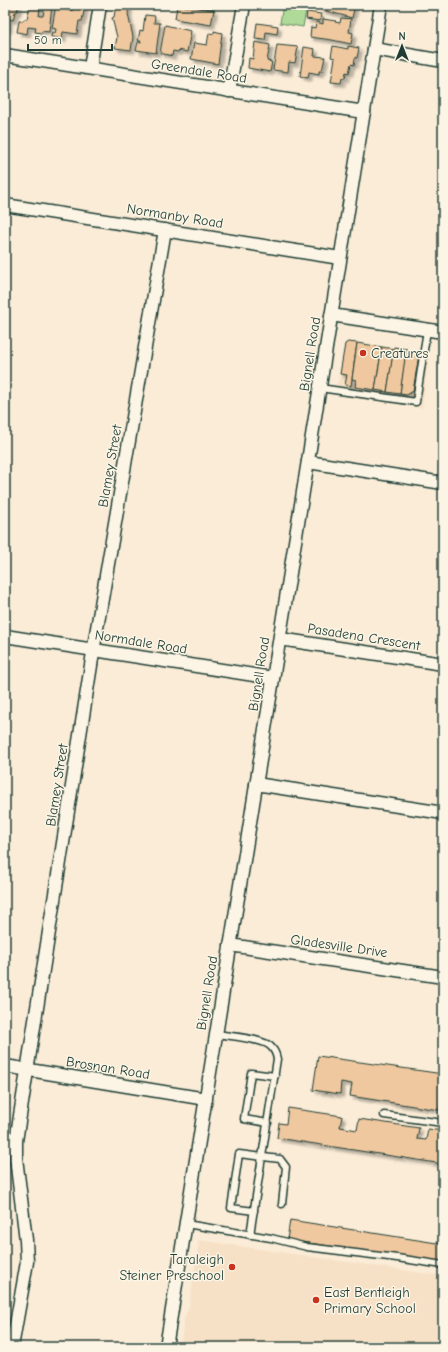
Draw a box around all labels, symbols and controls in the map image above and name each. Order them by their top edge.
scale bar [28,26,112,52]
north arrow [382,26,422,66]
text: N [398,30,406,43]
text: 50 m [34,33,62,47]
street label: Greendale Road [150,55,248,87]
street label: Normanby Road [126,200,224,232]
street label: Bignell Road [296,316,324,392]
place label: Creatures [371,345,429,362]
marker: Creatures [358,348,368,358]
street label: Blamey Street [94,422,126,509]
street label: Pasadena Crescent [306,620,422,654]
street label: Normdale Road [94,626,188,658]
street label: Bignell Road [245,636,273,712]
street label: Blamey Street [42,741,72,828]
street label: Gladesville Drive [290,931,388,961]
street label: Bignell Road [193,955,221,1031]
street label: Brosnan Road [65,1053,151,1083]
place label: Taraleigh Steiner Preschool [119,1251,224,1284]
marker: Taraleigh Steiner Preschool [227,1262,237,1272]
place label: East Bentleigh Primary School [324,1284,416,1317]
marker: East Bentleigh Primary School [311,1295,321,1305]

